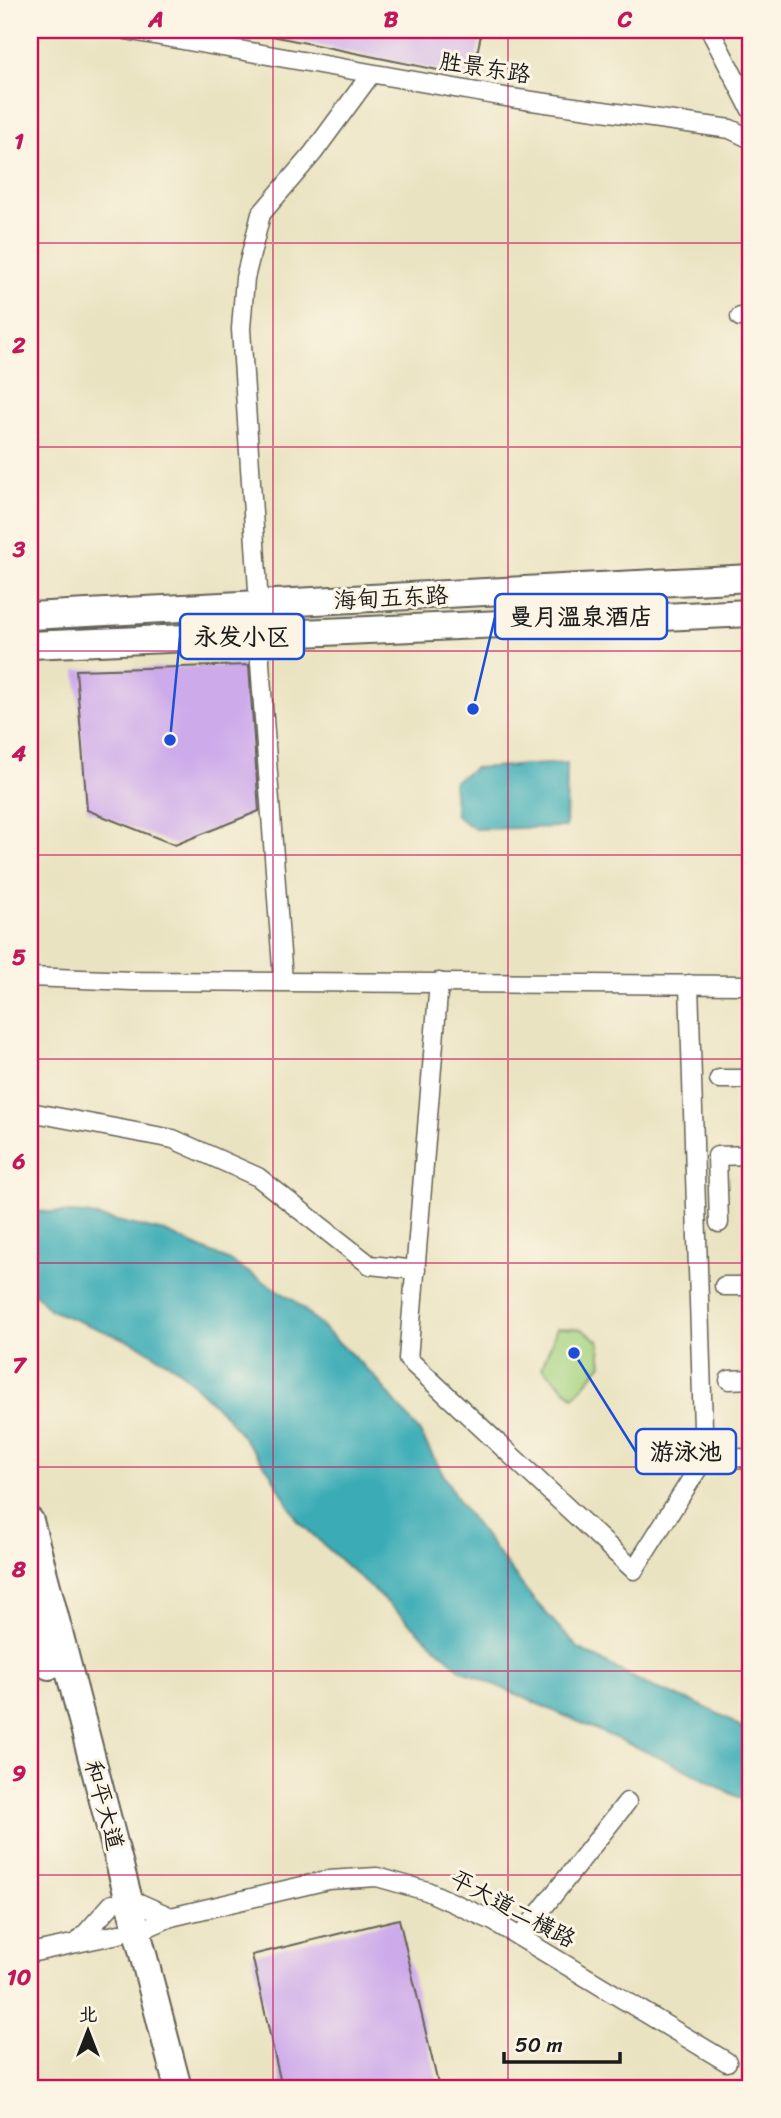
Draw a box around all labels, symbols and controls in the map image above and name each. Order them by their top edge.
text: A [147,0,164,40]
text: B [384,0,399,40]
text: C [617,0,633,40]
street label: 胜景东路 [436,41,534,95]
text: 1 [14,121,24,162]
text: 2 [11,325,26,366]
text: 3 [12,529,26,570]
street label: 海甸五东路 [333,575,449,621]
callout: 曼月温泉酒店 [495,594,667,639]
text: 曼月温泉酒店 [509,596,653,638]
callout: 永发小区 [180,614,304,659]
text: 永发小区 [194,616,290,658]
text: 4 [11,733,27,774]
text: 5 [12,937,26,978]
text: 6 [11,1141,26,1182]
text: 7 [12,1345,27,1386]
callout: 游泳池 [636,1429,736,1474]
text: 游泳池 [650,1431,722,1473]
text: 8 [11,1549,26,1590]
text: 9 [12,1753,26,1794]
street label: 和平大道 [72,1755,136,1855]
street label: 平大道二横路 [442,1859,584,1959]
text: 10 [7,1957,32,1998]
north arrow [52,1996,122,2066]
text: 北 [78,1998,98,2031]
scale bar [504,2020,620,2064]
text: 50 m [515,2026,563,2064]

